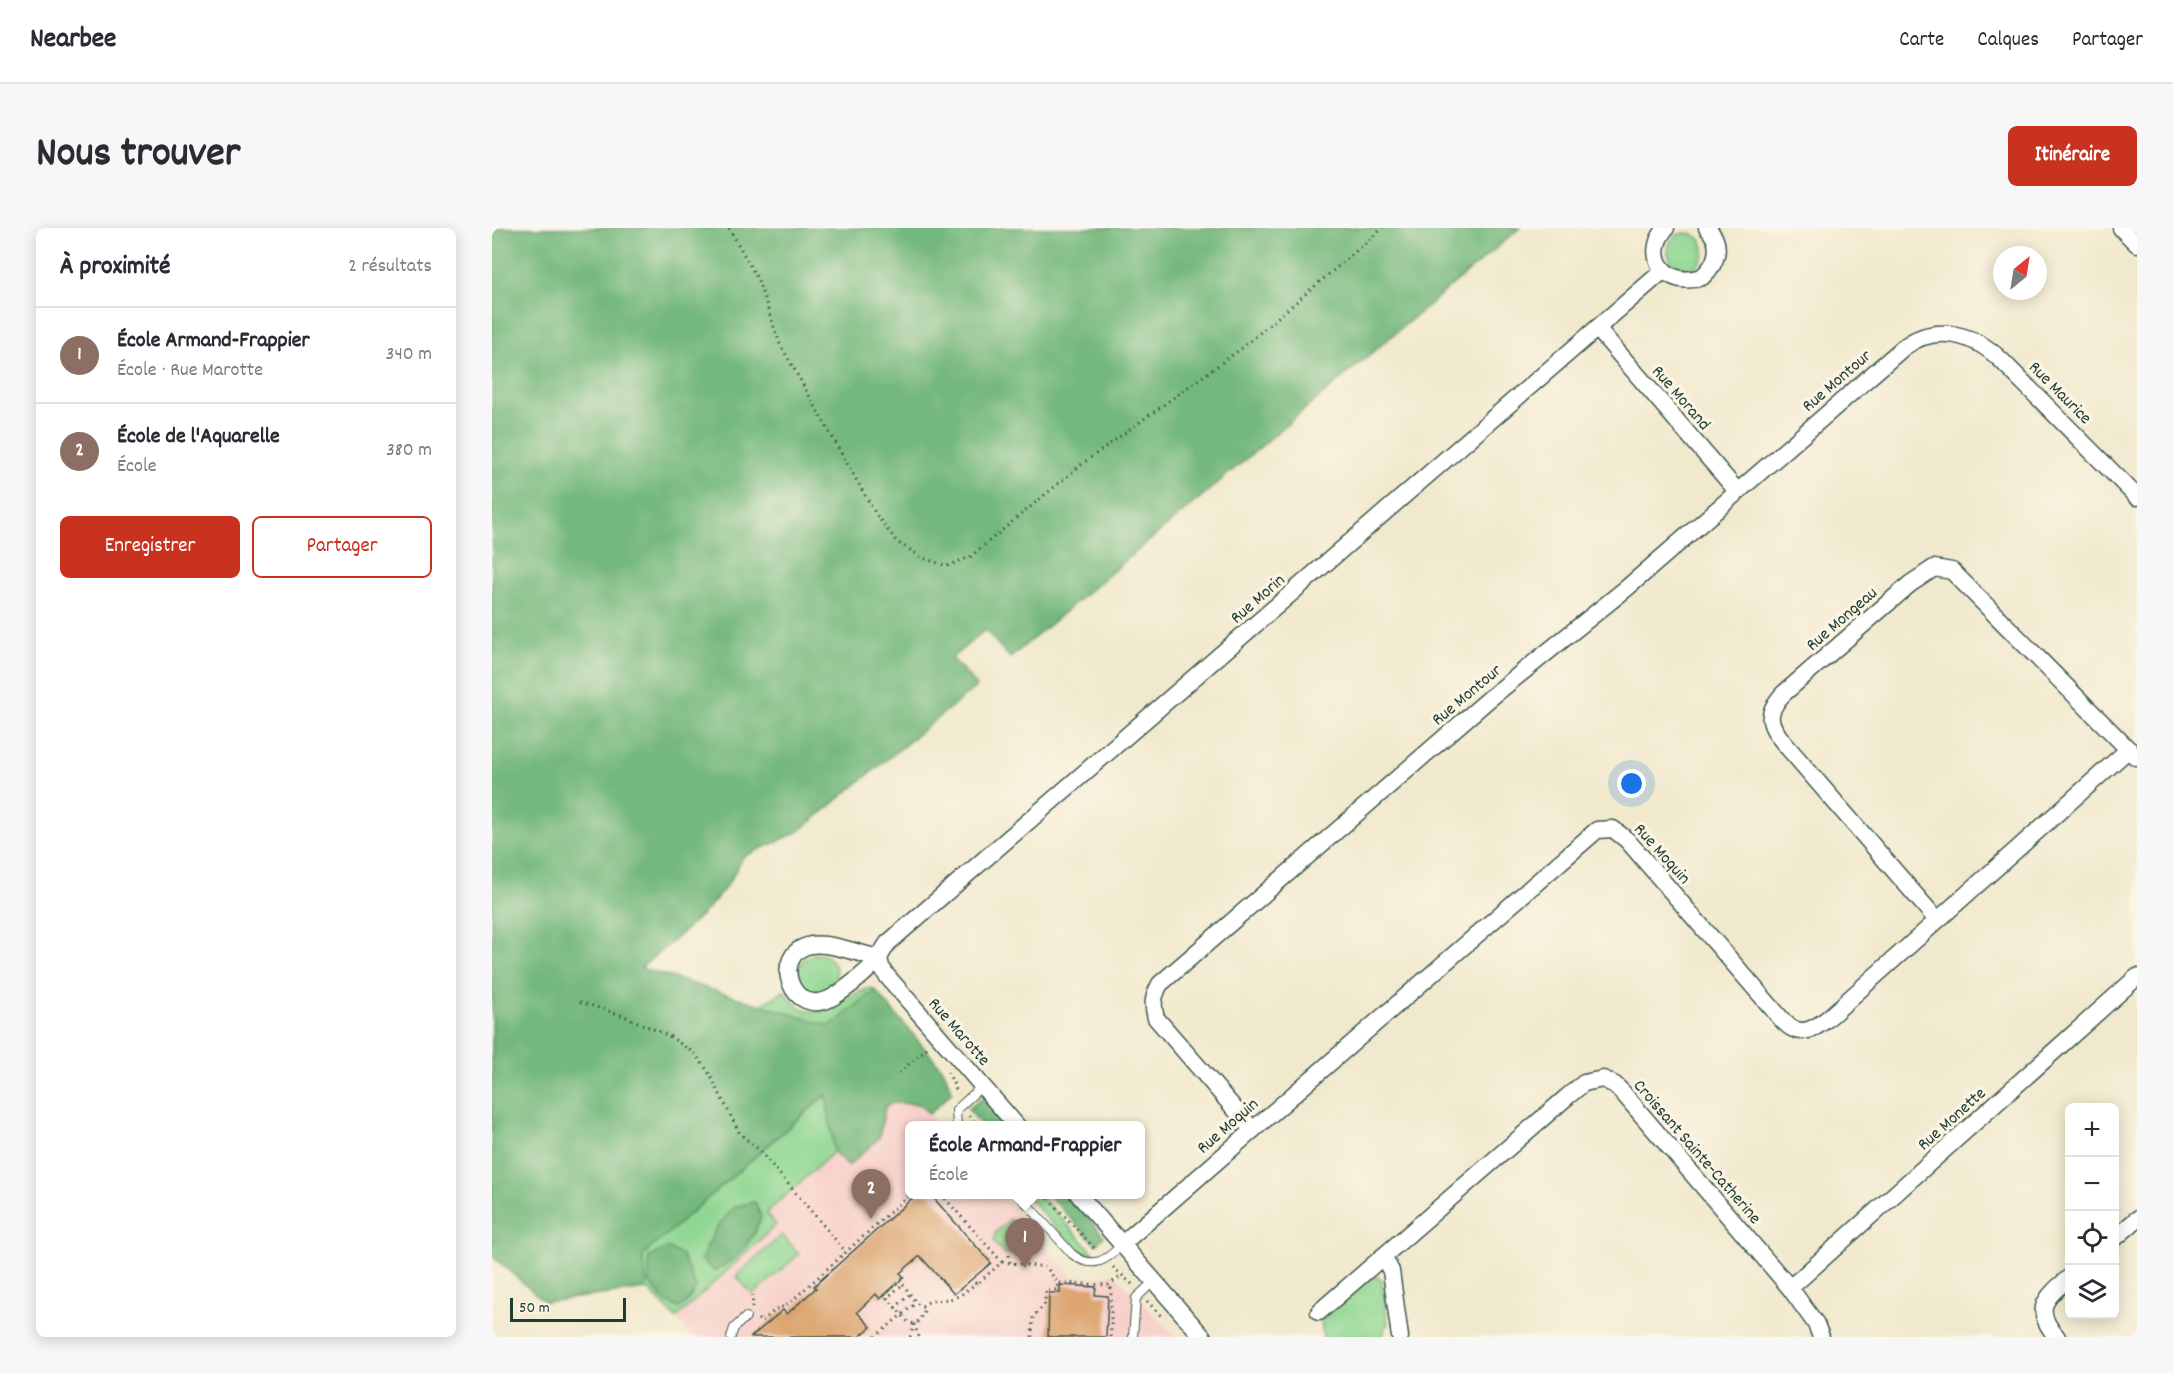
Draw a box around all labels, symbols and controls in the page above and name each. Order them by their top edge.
text: Nearbee [30,21,116,61]
text: Carte [1899,26,1944,56]
text: Calques [1977,26,2039,56]
text: Partager [2072,26,2143,56]
text: Nous trouver [36,126,240,186]
button: Itinéraire [2008,126,2137,186]
north arrow [1993,246,2047,300]
text: À proximité [60,249,170,286]
text: 2 résultats [348,253,432,281]
text: École Armand-Frappier [117,326,310,357]
text: 1 [77,341,82,369]
text: 340 m [386,341,432,369]
street label: Rue Montour [1798,345,1878,419]
street label: Rue Maurice [2022,356,2097,431]
text: École · Rue Marotte [117,357,263,385]
street label: Rue Morand [1645,361,1715,437]
text: École de l'Aquarelle [117,422,280,453]
text: 2 [75,437,84,465]
text: 380 m [386,437,432,465]
text: École [117,453,157,481]
button: Enregistrer [60,516,240,578]
button: Partager [252,516,432,578]
street label: Rue Morin [1226,569,1292,631]
street label: Rue Mongeau [1801,582,1884,658]
street label: Rue Montour [1427,659,1508,733]
your location [1617,769,1646,798]
street label: Rue Moquin [1627,819,1695,891]
street label: Rue Marotte [921,993,995,1072]
street label: Croissant Sainte-Catherine [1626,1075,1766,1231]
street label: Rue Monette [1913,1082,1993,1157]
street label: Rue Moquin [1192,1093,1265,1161]
map controls [2065,1103,2119,1319]
button: + [2065,1103,2119,1157]
popup [905,1121,1145,1199]
text: École Armand-Frappier [929,1131,1121,1162]
button: − [2065,1157,2119,1211]
text: École [929,1162,968,1190]
pin: 2 [852,1170,890,1219]
button: locate [2065,1211,2119,1265]
pin: 1 [1006,1218,1044,1268]
button: layers [2065,1265,2119,1319]
scale bar [510,1295,626,1322]
text: 50 m [519,1297,550,1320]

